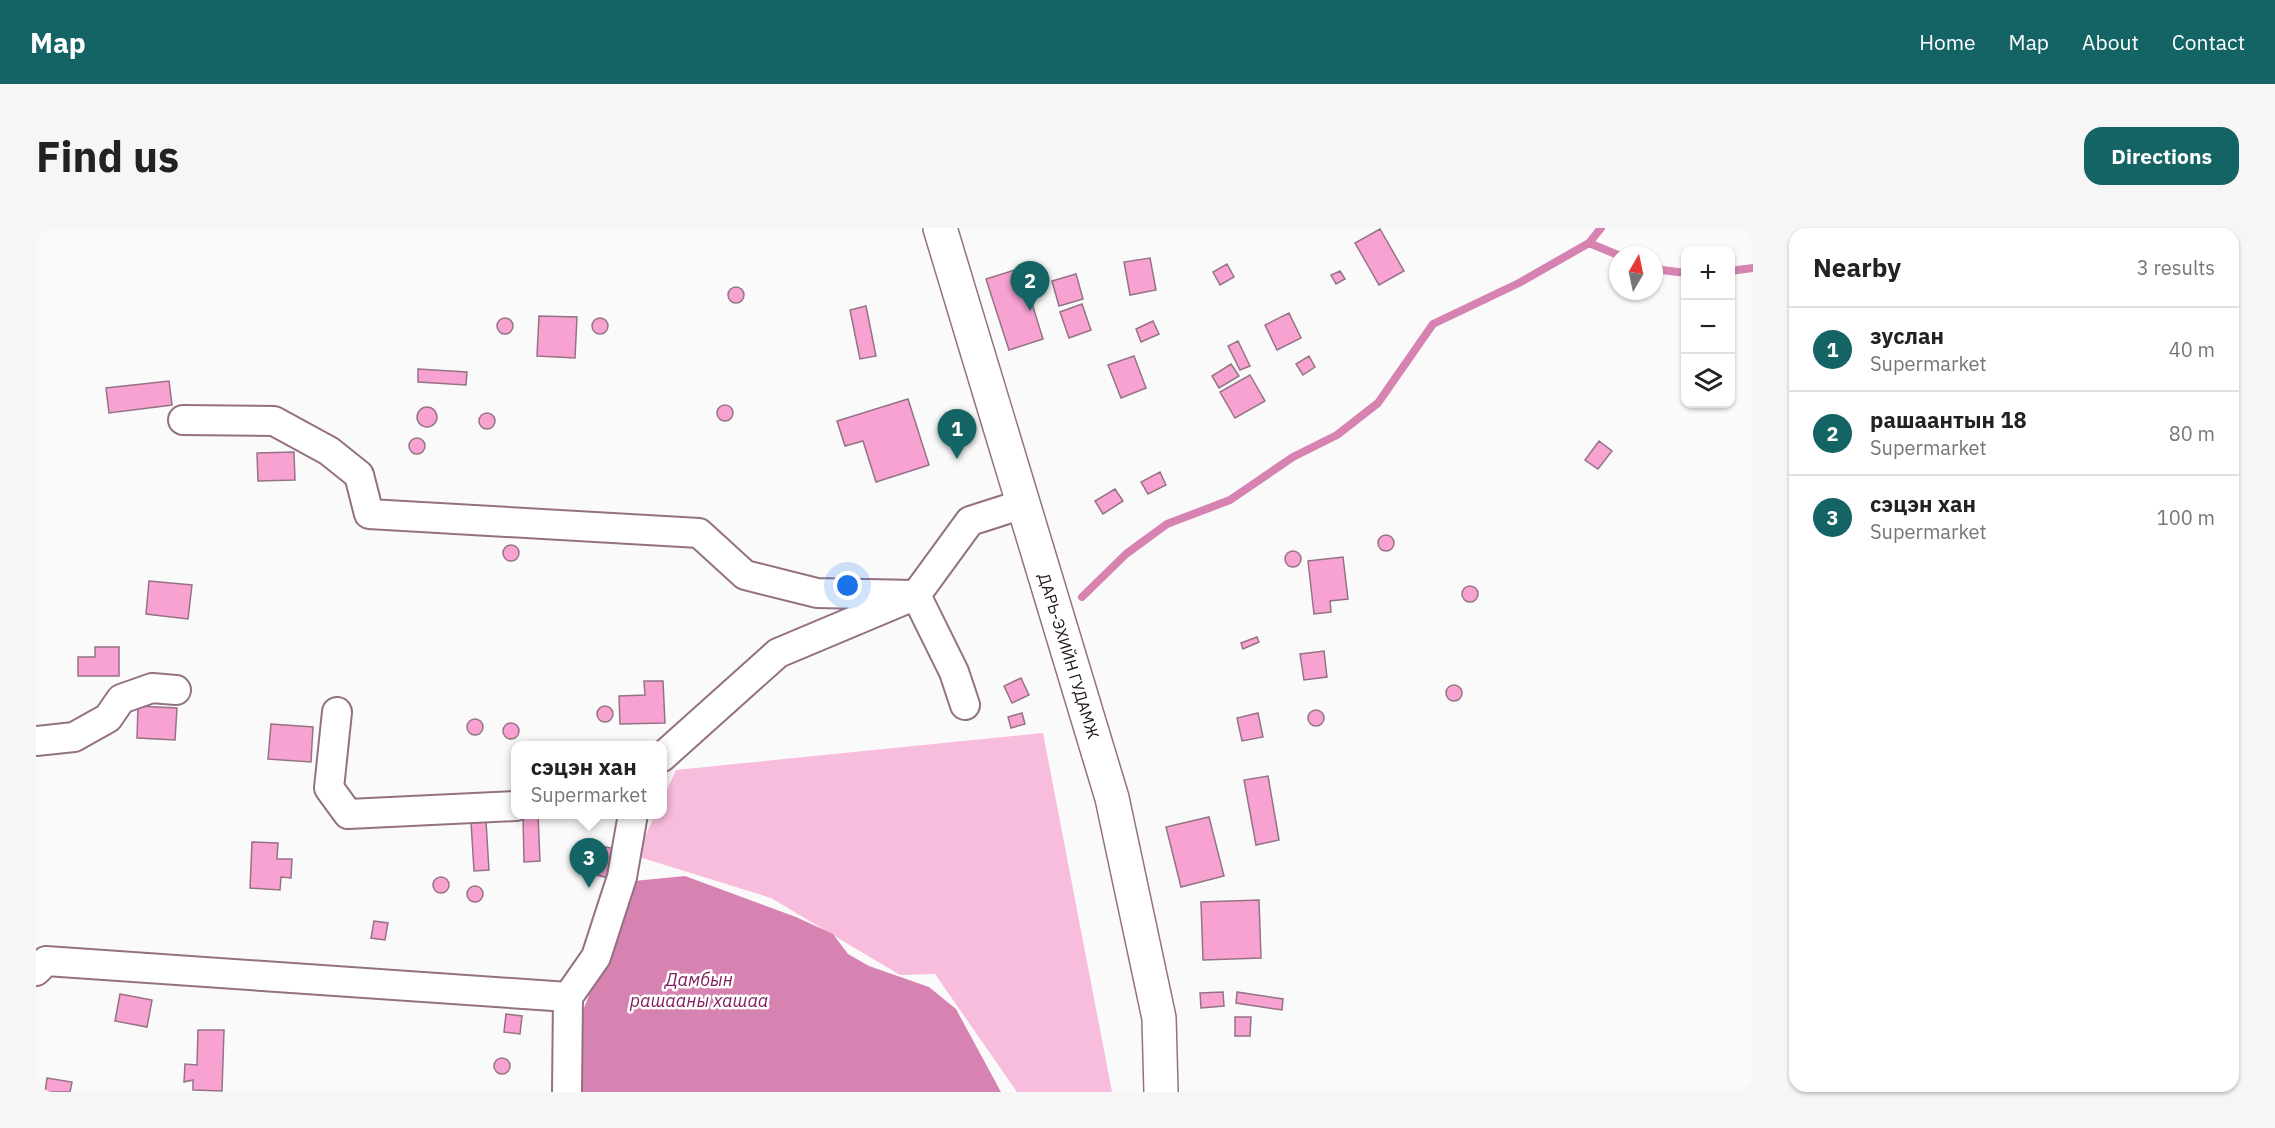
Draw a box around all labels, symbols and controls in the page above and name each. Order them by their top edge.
text: Map [30,24,86,61]
text: Home [1919,28,1976,56]
text: Map [2009,28,2049,56]
text: About [2082,28,2139,56]
text: Contact [2172,28,2245,56]
button: Directions [2084,127,2239,185]
text: Find us [36,129,179,184]
north arrow [1609,246,1663,300]
map controls [1681,246,1735,408]
button: + [1681,246,1735,300]
text: Nearby [1813,250,1901,284]
text: 3 results [2137,254,2215,281]
pin: 2 [1010,262,1050,311]
button: − [1681,300,1735,354]
text: зуслан [1870,321,1944,350]
text: 1 [1827,336,1839,363]
text: 40 m [2169,336,2215,363]
text: Supermarket [1870,350,1987,377]
button: layers [1681,354,1735,408]
text: рашаантын 18 [1870,405,2027,434]
pin: 1 [938,410,976,459]
text: 2 [1827,420,1839,447]
text: 80 m [2169,420,2215,447]
text: Supermarket [1870,434,1987,461]
text: сэцэн хан [1870,489,1976,518]
text: 3 [1827,504,1839,531]
text: 100 m [2157,504,2215,531]
text: Supermarket [1870,518,1987,545]
your location [833,571,862,600]
street label: ДАРЬ-ЭХИЙН ГУДАМЖ [1034,571,1104,741]
popup [511,741,667,819]
text: сэцэн хан [531,752,637,781]
text: Supermarket [531,781,647,808]
pin: 3 [570,838,608,888]
water label: Дамбын рашааны хашаа [629,968,768,1012]

